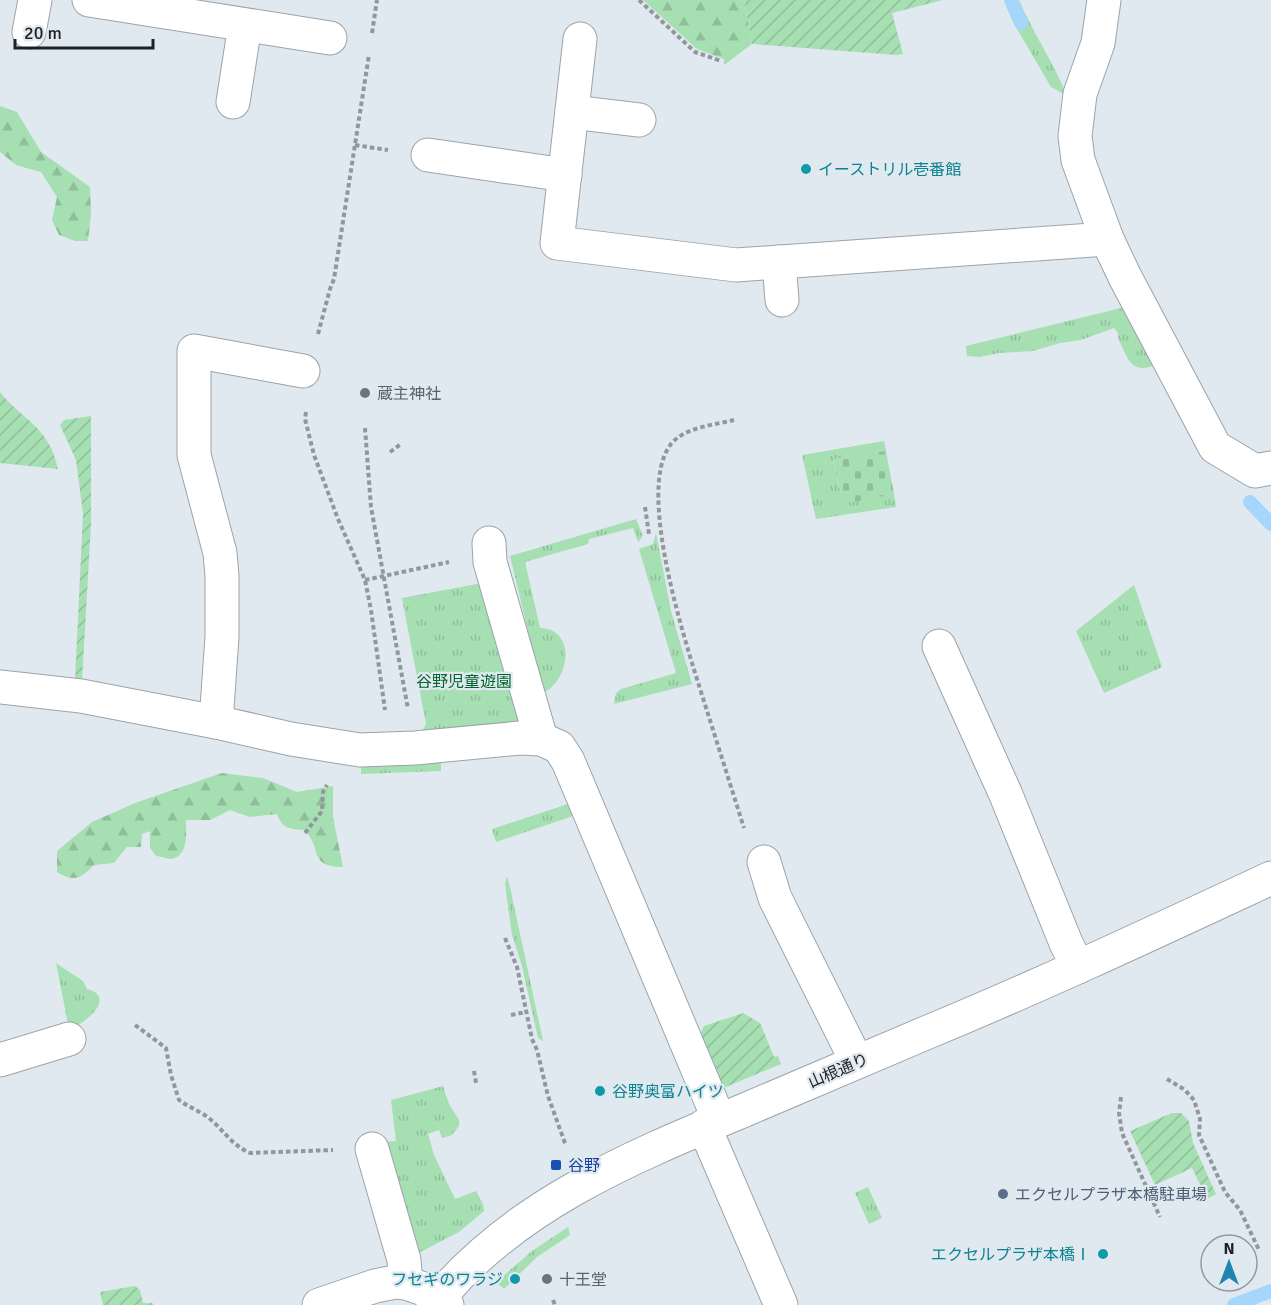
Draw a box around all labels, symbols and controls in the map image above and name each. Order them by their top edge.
scale bar [15,12,153,50]
text: 20 m [24,22,62,44]
place label: イーストリル壱番館 [818,160,961,180]
marker: イーストリル壱番館 [799,162,813,176]
place label: 蔵主神社 [377,384,441,404]
marker: 蔵主神社 [358,386,372,400]
park label: 谷野児童遊園 [416,672,512,692]
street label: 山根通り [805,1049,872,1093]
place label: 谷野奥富ハイツ [612,1082,724,1102]
marker: 谷野奥富ハイツ [593,1084,607,1098]
place label: 谷野 [568,1156,600,1176]
marker: 谷野 [549,1158,563,1172]
place label: エクセルプラザ本橋駐車場 [1015,1185,1207,1205]
marker: エクセルプラザ本橋駐車場 [996,1187,1010,1201]
north arrow [1199,1233,1259,1293]
text: N [1223,1239,1235,1259]
place label: エクセルプラザ本橋Ⅰ [931,1245,1091,1265]
marker: エクセルプラザ本橋Ⅰ [1096,1247,1110,1261]
place label: フセギのワラジ [391,1270,503,1290]
place label: 十王堂 [559,1270,607,1290]
marker: フセギのワラジ [508,1272,522,1286]
marker: 十王堂 [540,1272,554,1286]

